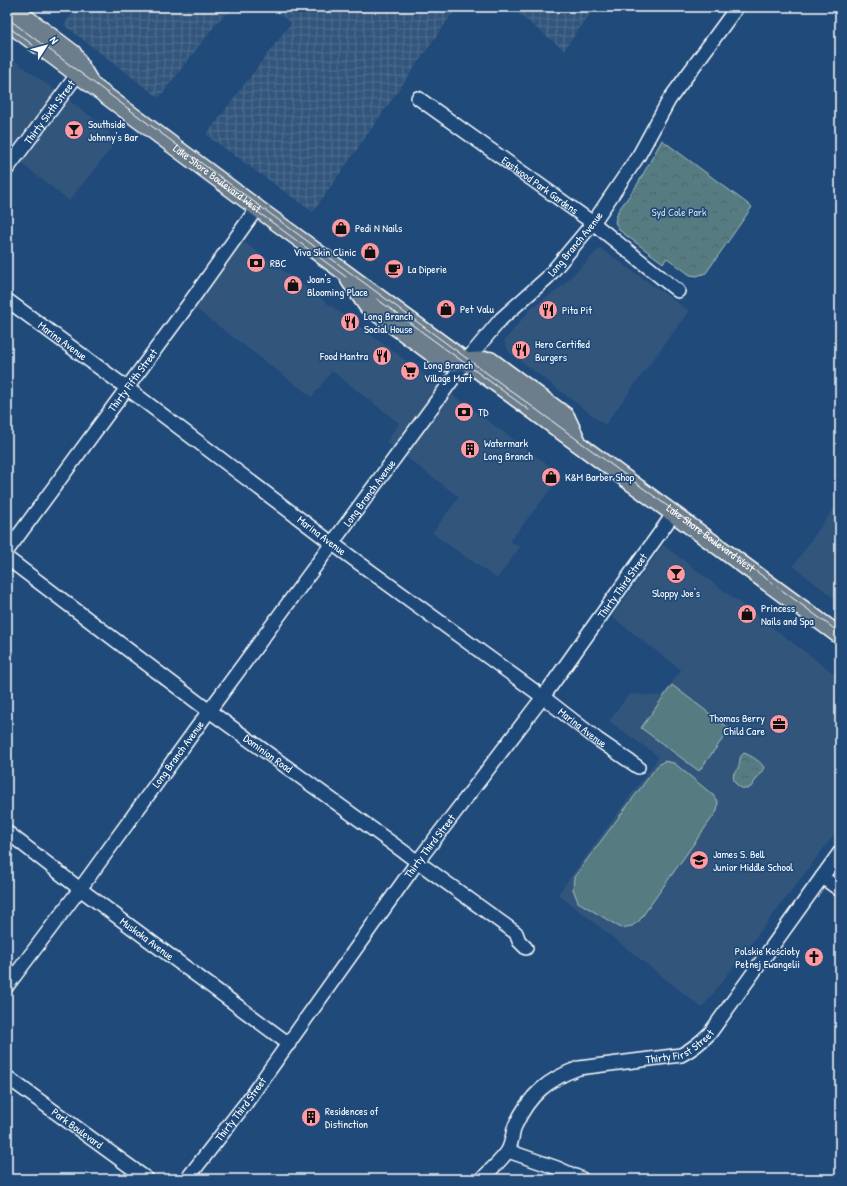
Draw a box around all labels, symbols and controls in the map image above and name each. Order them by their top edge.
north arrow [26,26,66,66]
text: N [47,34,62,47]
street label: Thirty Sixth Street [21,77,78,147]
place label: Southside Johnny's Bar [88,117,139,144]
bar icon: Southside Johnny's Bar [63,119,85,141]
street label: Lake Shore Boulevard West [171,141,264,216]
street label: Eastwood Park Gardens [499,153,581,217]
park label: Syd Cole Park [651,205,707,219]
street label: Long Branch Avenue [545,208,606,279]
shop icon: Pedi N Nails [330,217,352,239]
place label: Pedi N Nails [355,221,402,235]
shop icon: Viva Skin Clinic [359,241,381,263]
place label: Viva Skin Clinic [293,245,357,259]
bank icon: RBC [245,252,267,274]
place label: RBC [270,256,287,270]
cafe icon: La Diperie [383,258,405,280]
place label: La Diperie [408,262,447,276]
place label: Joan's Blooming Place [307,272,369,299]
shop icon: Joan's Blooming Place [282,274,304,296]
shop icon: Pet Valu [435,298,457,320]
restaurant icon: Pita Pit [537,299,559,321]
place label: Pet Valu [460,302,494,316]
place label: Pita Pit [562,303,592,317]
place label: Long Branch Social House [364,309,413,336]
restaurant icon: Long Branch Social House [339,311,361,333]
street label: Marina Avenue [35,318,90,364]
place label: Hero Certified Burgers [535,337,590,364]
restaurant icon: Hero Certified Burgers [510,339,532,361]
restaurant icon: Food Mantra [371,345,393,367]
street label: Thirty Fifth Street [105,346,161,414]
place label: Food Mantra [319,349,369,363]
place label: Long Branch Village Mart [424,358,473,385]
supermarket icon: Long Branch Village Mart [399,360,421,382]
bank icon: TD [453,401,475,423]
place label: TD [478,405,489,419]
place label: Watermark Long Branch [484,436,533,463]
building icon: Watermark Long Branch [459,438,481,460]
street label: Long Branch Avenue [340,456,399,529]
shop icon: K&M Barber Shop [540,466,562,488]
place label: K&M Barber Shop [565,470,635,484]
street label: Lake Shore Boulevard West [664,501,758,575]
street label: Marina Avenue [295,513,349,559]
street label: Thirty Third Street [594,550,650,621]
bar icon: Sloppy Joe's [665,563,687,585]
place label: Sloppy Joe's [652,586,700,600]
place label: Princess Nails and Spa [761,601,814,628]
shop icon: Princess Nails and Spa [736,603,758,625]
street label: Marina Avenue [556,705,610,751]
place label: Thomas Berry Child Care [709,711,766,738]
office icon: Thomas Berry Child Care [768,713,790,735]
street label: Long Branch Avenue [149,717,207,790]
street label: Dominion Road [241,731,296,776]
street label: Thirty Third Street [401,811,458,881]
place label: James S. Bell Junior Middle School [713,847,793,874]
school or university icon: James S. Bell Junior Middle School [688,849,710,871]
street label: Muskoka Avenue [117,914,177,964]
place label: Polskie Kościoły Pełnej Ewangelii [735,944,800,971]
church icon: Polskie Kościoły Pełnej Ewangelii [803,946,825,968]
street label: Thirty First Street [645,1027,717,1066]
street label: Thirty Third Street [212,1074,269,1144]
place label: Residences of Distinction [325,1104,379,1131]
street label: Park Boulevard [49,1105,106,1152]
building icon: Residences of Distinction [300,1106,322,1128]

